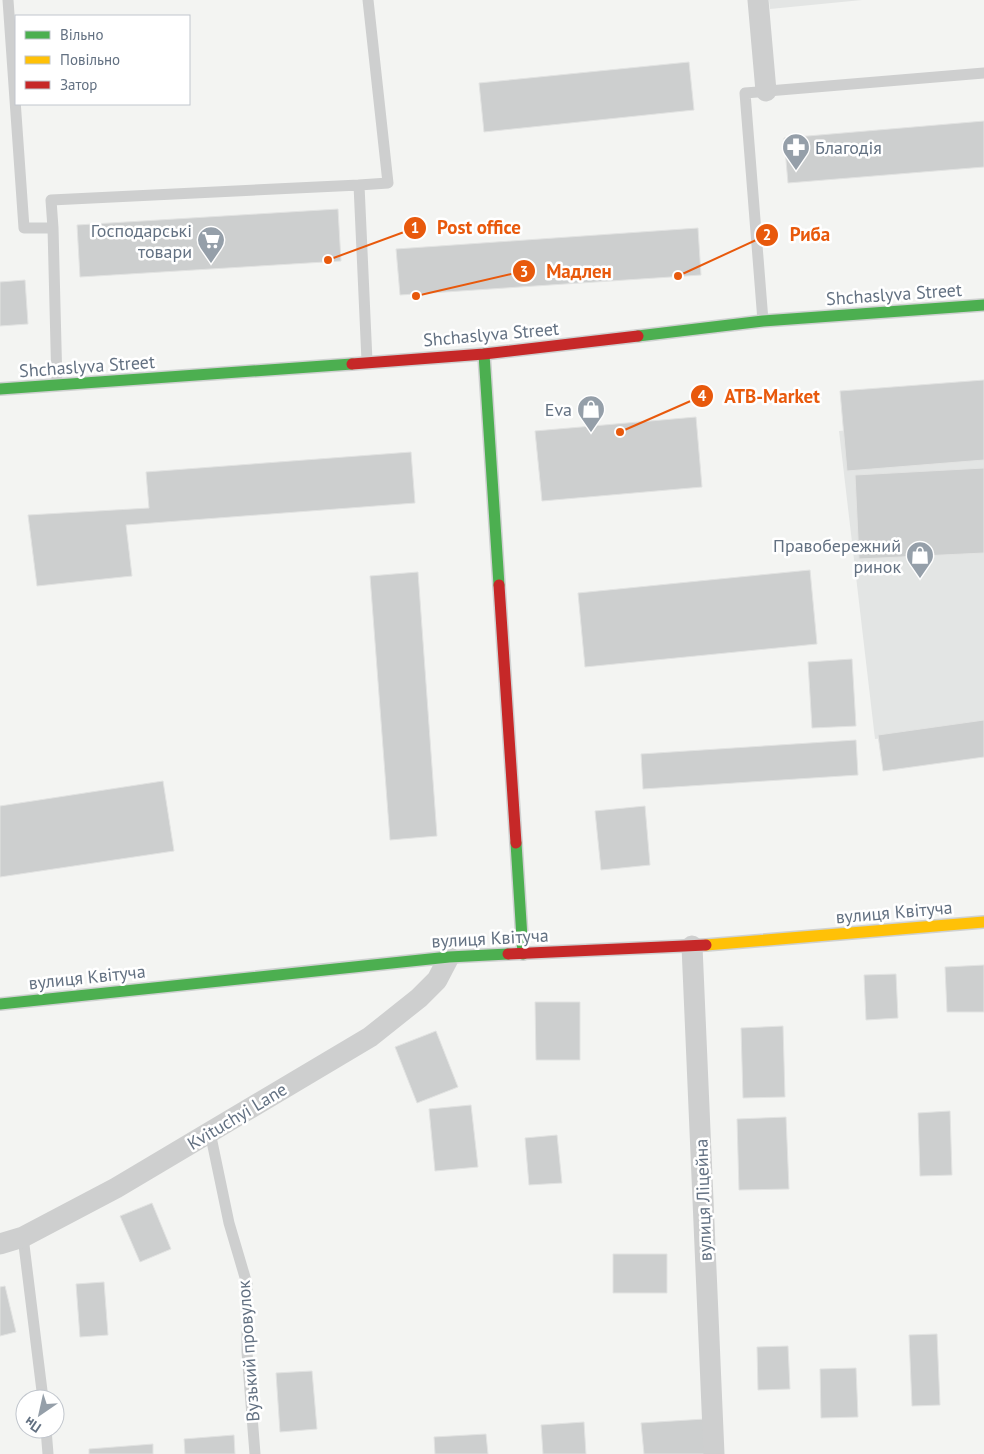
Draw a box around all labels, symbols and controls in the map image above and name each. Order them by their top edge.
legend [15,15,190,105]
text: Вільно [60,25,103,44]
text: Повільно [60,50,120,69]
text: Затор [60,75,97,94]
pharmacy icon: Благодія [781,132,811,171]
place label: Благодія [815,136,882,159]
callout: Post office [402,211,531,245]
text: Post office [437,215,521,239]
text: 1 [411,218,419,237]
callout: Риба [755,218,840,252]
place label: Господарські товари [91,219,192,263]
text: Риба [790,222,830,246]
supermarket icon: Господарські товари [196,225,226,264]
text: 2 [763,225,771,244]
callout: Мадлен [511,254,622,288]
text: Мадлен [546,259,612,283]
text: 3 [520,262,528,281]
street label: Shchaslyva Street [825,278,963,310]
street label: Shchaslyva Street [422,317,560,351]
street label: Shchaslyva Street [18,350,156,382]
callout: ATB-Market [689,379,830,413]
text: ATB-Market [724,384,820,408]
text: 4 [698,386,707,405]
shop icon: Eva [576,394,606,433]
place label: Eva [545,398,572,421]
place label: Правобережний ринок [773,534,901,578]
shop icon: Правобережний ринок [905,540,935,579]
street label: вулиця Квітуча [835,895,953,929]
street label: вулиця Квітуча [431,923,549,953]
street label: вулиця Квітуча [27,959,147,995]
street label: Kvituchyi Lane [183,1077,291,1155]
street label: вулиця Ліцейна [689,1138,717,1262]
street label: Вузький провулок [232,1279,264,1422]
north arrow [15,1389,65,1439]
text: Пн [21,1413,45,1437]

